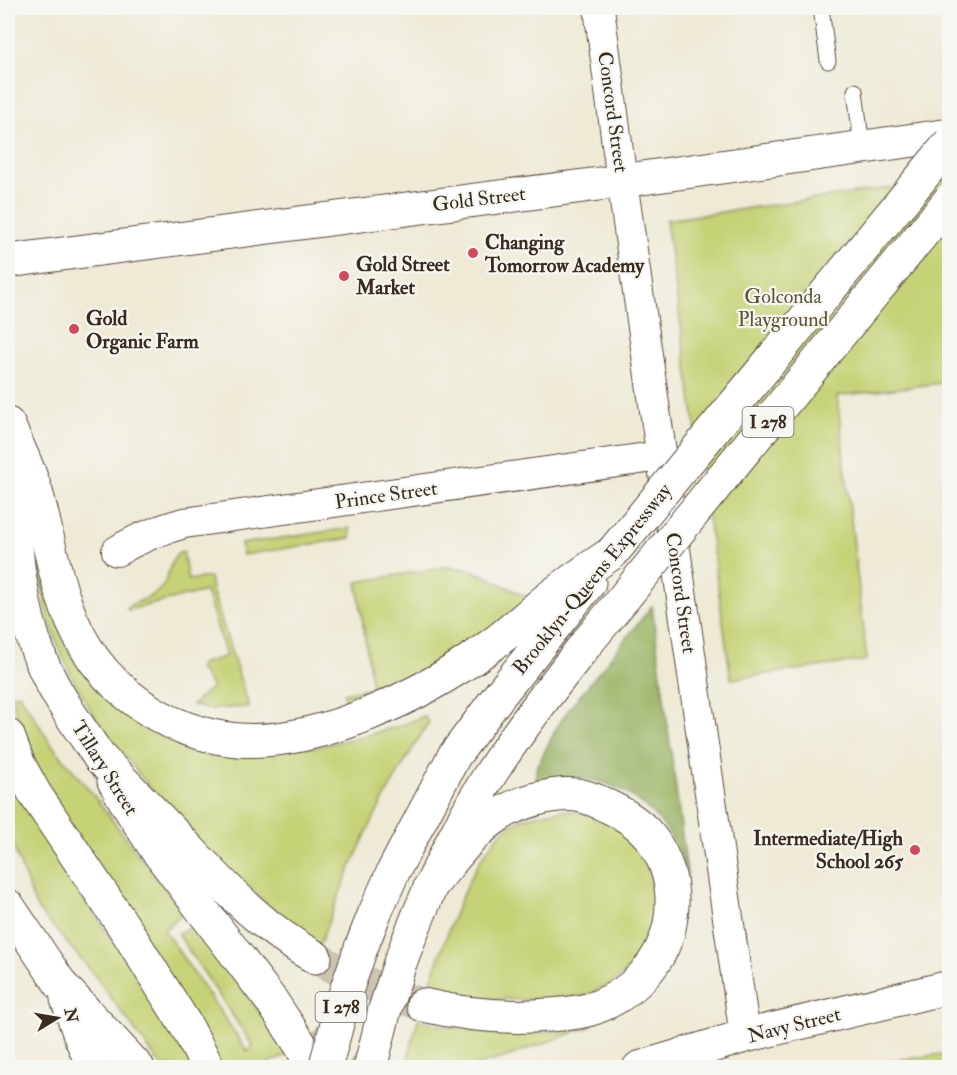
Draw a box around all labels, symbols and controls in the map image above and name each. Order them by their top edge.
street label: Concord Street [592,50,634,175]
street label: Gold Street [431,181,527,217]
place label: Changing Tomorrow Academy [484,230,645,279]
marker: Changing Tomorrow Academy [466,246,480,260]
place label: Gold Street Market [355,252,450,300]
marker: Gold Street Market [337,269,351,283]
park label: Golconda Playground [738,284,829,332]
place label: Gold Organic Farm [86,306,199,355]
marker: Gold Organic Farm [67,322,81,336]
road number: I 278 [742,407,794,437]
street label: Prince Street [333,475,439,515]
street label: Brooklyn-Queens Expressway [507,477,678,680]
street label: Concord Street [660,531,702,656]
street label: Tillary Street [66,716,144,820]
place label: Intermediate/High School 265 [753,826,904,874]
marker: Intermediate/High School 265 [908,843,922,857]
north arrow [27,988,87,1048]
road number: I 278 [316,992,366,1022]
street label: Navy Street [745,1001,844,1049]
text: N [59,1005,82,1025]

